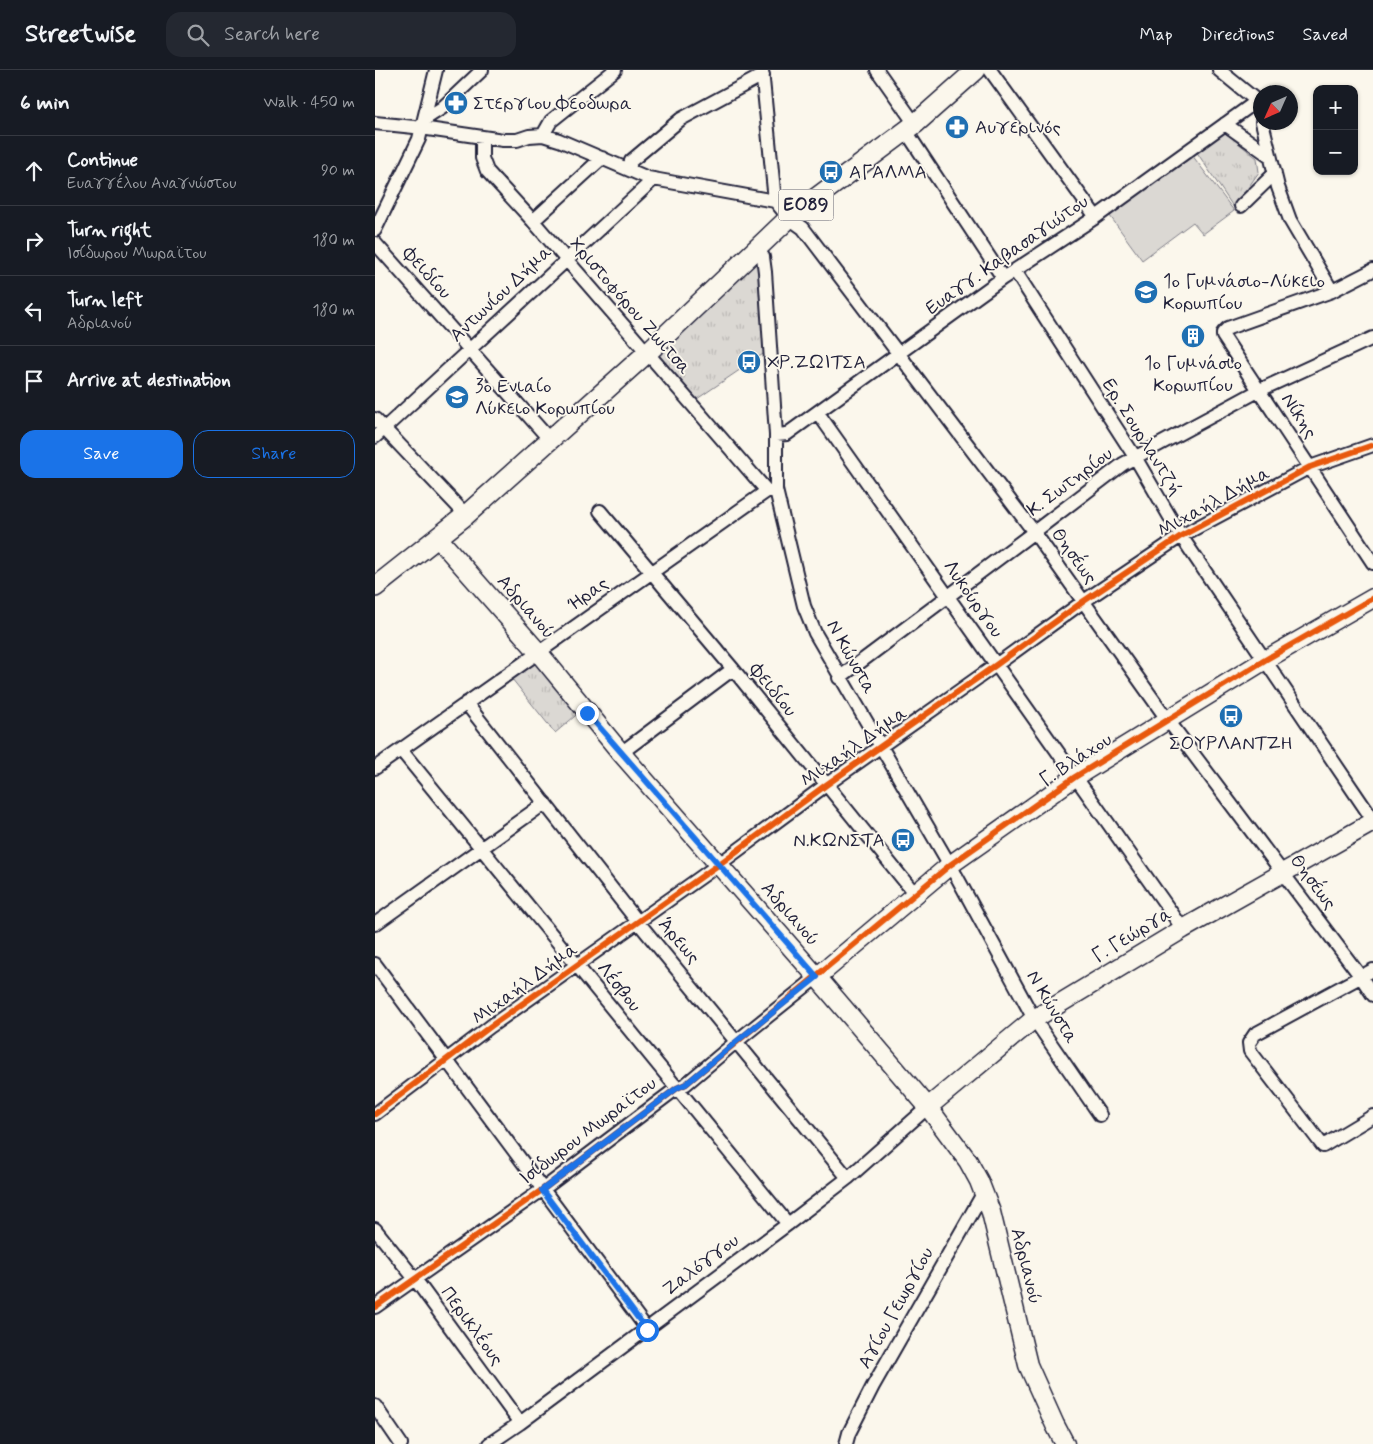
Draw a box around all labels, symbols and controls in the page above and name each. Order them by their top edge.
search box [166,12,516,57]
text: Streetwise [25,19,136,50]
icon: search [184,21,212,49]
text: Search here [224,22,320,47]
text: Map [1140,23,1173,47]
text: Directions [1201,23,1275,47]
text: Saved [1303,23,1348,47]
north arrow [1253,85,1298,130]
map controls [1313,85,1358,175]
button: + [1313,85,1358,130]
text: 6 min [20,89,70,117]
pharmacy icon: Στεργιου Φεοδωρα [443,90,469,116]
place label: Στεργιου Φεοδωρα [473,91,632,116]
text: Walk · 450 m [264,92,355,113]
pharmacy icon: Αυγερινός [944,114,970,140]
place label: Αυγερινός [975,115,1061,140]
button: − [1313,130,1358,175]
text: Continue [67,148,138,173]
icon: ahead [20,157,48,185]
bus stop icon: ΑΓΑΛΜΑ [818,159,844,185]
text: 90 m [321,160,355,181]
place label: ΑΓΑΛΜΑ [849,160,927,185]
text: Ευαγγέλου Αναγνώστου [67,173,236,194]
street label: Ευαγγ. Καβασαγιώτου [921,189,1093,321]
road number: ΕΟ89 [779,190,833,220]
text: Turn right [67,218,151,243]
icon: right [20,227,48,255]
text: 180 m [312,230,355,251]
street label: Χριστοφόρου Ζωίτσα [563,232,697,380]
street label: Αντωνίου Δήμα [444,240,558,348]
street label: Φειδίου [396,241,457,305]
text: Ισίδωρου Μωραϊτου [67,243,207,264]
place label: 1ο Γυμνάσιο-Λύκειο Κορωπίου [1163,269,1325,316]
school or university icon: 1ο Γυμνάσιο-Λύκειο Κορωπίου [1133,279,1159,305]
text: Turn left [67,288,143,313]
icon: left [20,297,48,325]
text: 180 m [312,300,355,321]
text: Αδριανού [67,313,132,334]
building icon: 1ο Γυμνάσιο Κορωπίου [1180,323,1206,349]
bus stop icon: ΧΡ.ΖΩΙΤΣΑ [736,349,762,375]
place label: ΧΡ.ΖΩΙΤΣΑ [767,350,866,375]
place label: 1ο Γυμνάσιο Κορωπίου [1144,351,1242,398]
icon: arrive [20,367,48,395]
text: Arrive at destination [67,368,231,393]
place label: 3ο Ενιαίο Λύκειο Κορωπίου [475,374,615,421]
street label: Ερ. Σουρλαντζή [1096,374,1188,500]
school or university icon: 3ο Ενιαίο Λύκειο Κορωπίου [444,384,470,410]
street label: Νίκης [1275,389,1323,443]
button: Save [20,430,183,478]
button: Share [193,430,355,478]
street label: Κ. Σωτηρίου [1022,441,1118,523]
street label: Μιχαήλ Δήμα [1153,461,1275,543]
street label: Θησέως [1045,523,1103,589]
street label: Λυκούργου [937,555,1009,643]
street label: Αδριανού [491,570,561,644]
street label: Ήρας [563,571,613,617]
street label: Ν Κώνστα [820,615,882,699]
street label: Φειδίου [743,657,802,722]
street label: Μιχαήλ Δήμα [796,701,912,793]
route end [576,702,599,725]
bus stop icon: ΣΟΥΡΛΑΝΤΖΗ [1218,703,1244,729]
street label: Γ. Βλάχου [1035,727,1117,793]
place label: ΣΟΥΡΛΑΝΤΖΗ [1169,731,1293,756]
bus stop icon: Ν.ΚΩΝΣΤΑ [890,827,916,853]
place label: Ν.ΚΩΝΣΤΑ [793,828,885,853]
street label: Θησέως [1284,849,1342,915]
street label: Αδριανού [755,877,825,951]
street label: Γ. Γεώργα [1088,901,1176,969]
street label: Άρεως [652,913,706,969]
street label: Μιχαήλ Δήμα [467,937,583,1031]
street label: Λέσβου [591,957,647,1017]
street label: Ν Κώνστα [1020,966,1084,1048]
street label: Ισίδωρου Μωραϊτου [514,1071,662,1191]
street label: Αδριανού [1004,1225,1048,1307]
street label: Ζαλόγγου [658,1228,744,1302]
street label: Αγίου Γεωργίου [852,1243,940,1373]
street label: Περικλέους [435,1281,509,1371]
route start [636,1319,659,1342]

